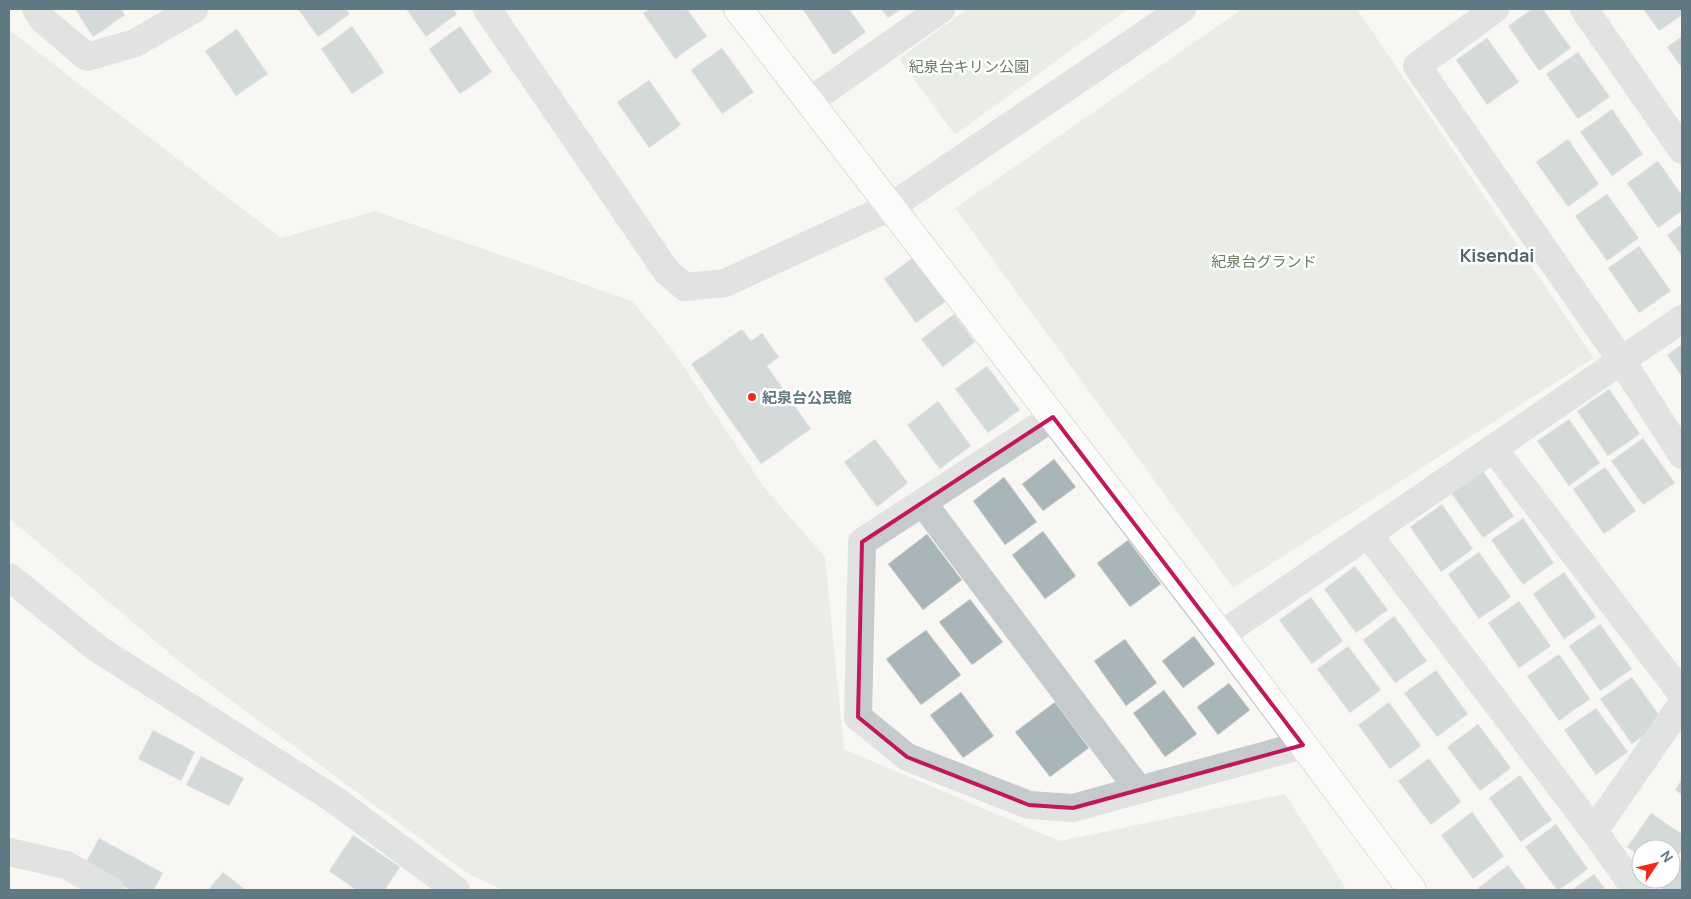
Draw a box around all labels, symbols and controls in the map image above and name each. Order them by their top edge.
park label: 紀泉台キリン公園 [909,56,1029,77]
district label: Kisendai [1460,243,1534,267]
park label: 紀泉台グランド [1211,251,1317,272]
place label: 紀泉台公民館 [762,387,852,408]
marker: 紀泉台公民館 [746,391,758,403]
north arrow [1631,839,1681,889]
text: N [1656,847,1678,866]

